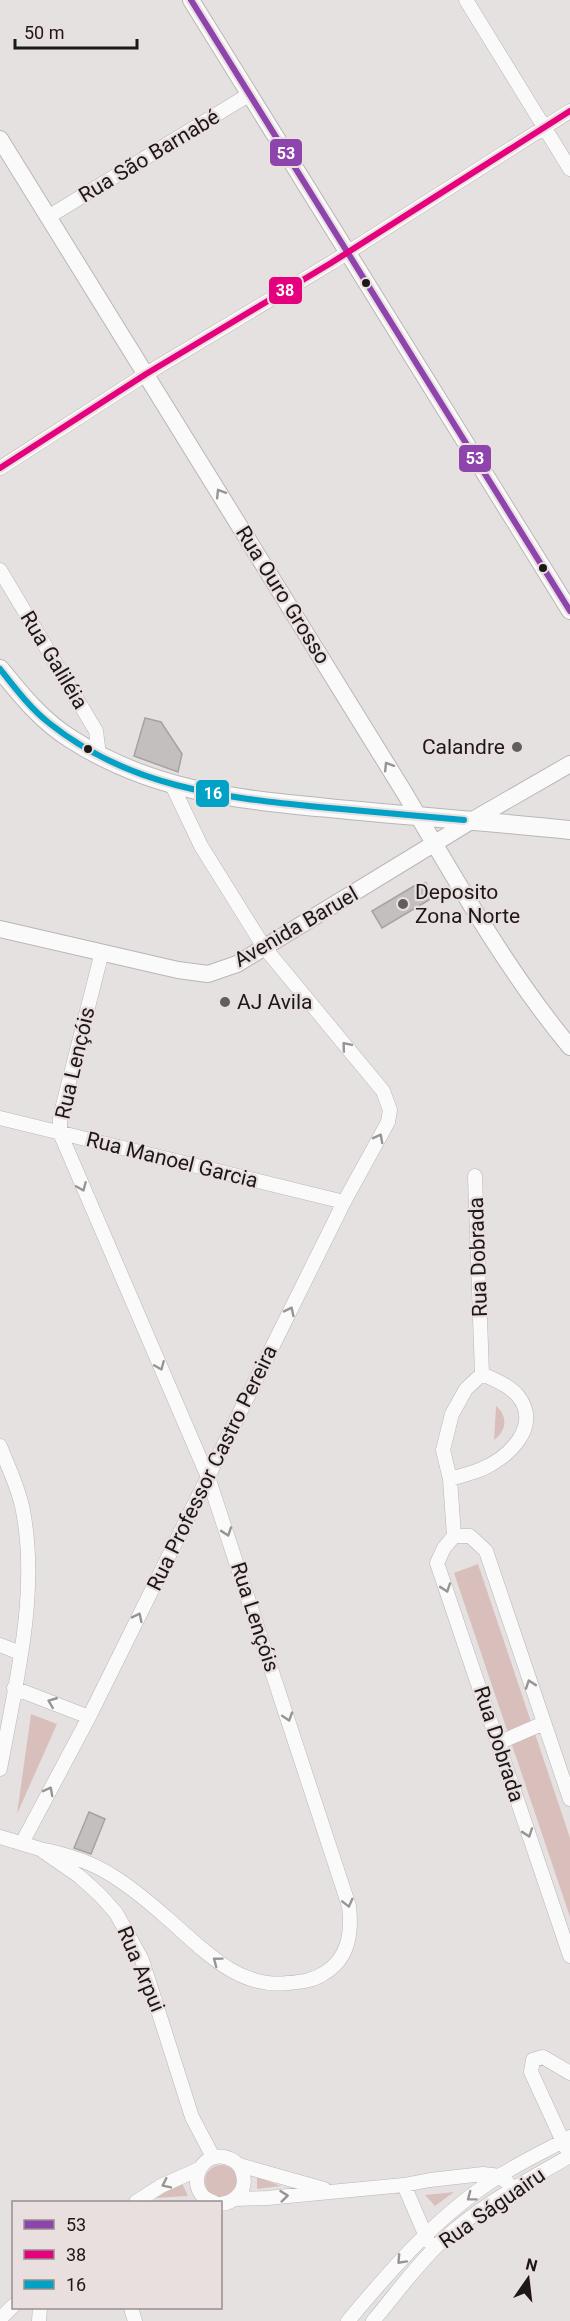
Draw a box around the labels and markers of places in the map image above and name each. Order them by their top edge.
unlabelled marker [360,277,372,289]
unlabelled marker [537,562,549,574]
place label: Calandre [422,735,505,759]
marker: Calandre [510,740,524,754]
unlabelled marker [82,743,94,755]
place label: Deposito Zona Norte [415,880,520,928]
marker: Deposito Zona Norte [396,897,410,911]
place label: AJ Avila [237,990,313,1014]
marker: AJ Avila [218,995,232,1009]

